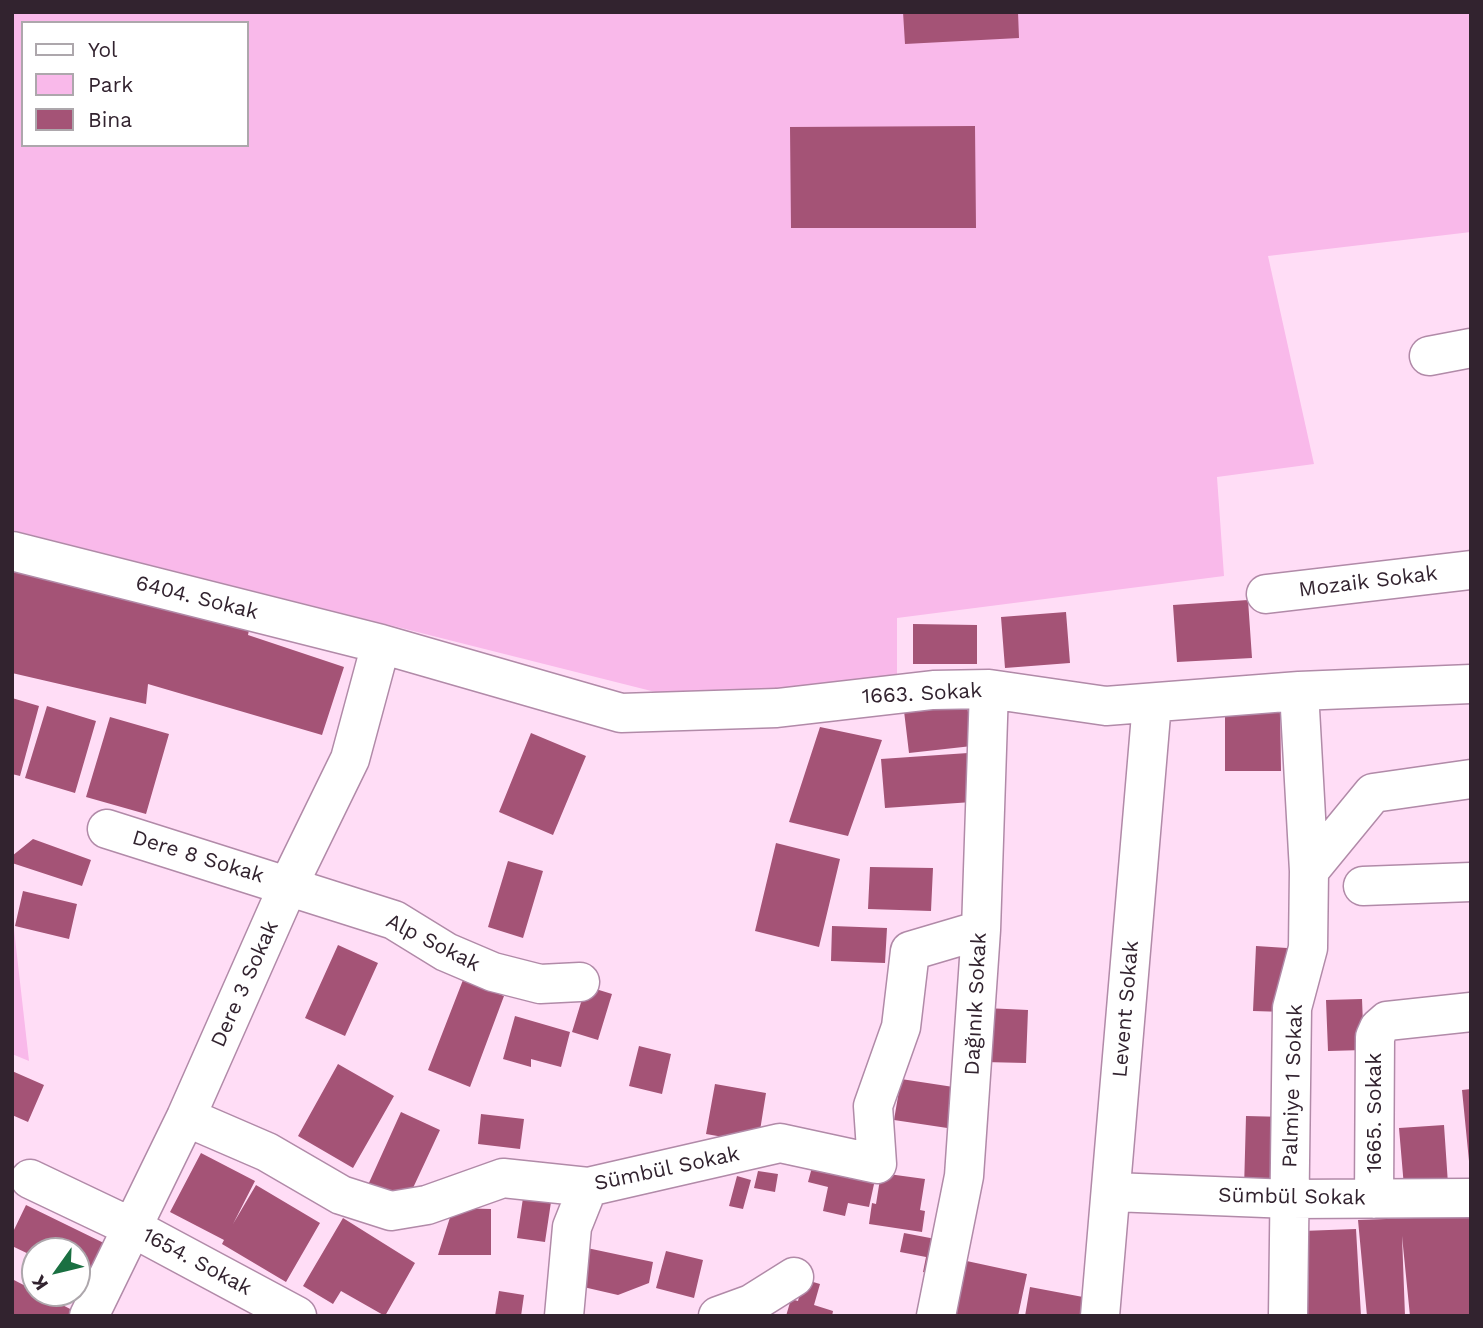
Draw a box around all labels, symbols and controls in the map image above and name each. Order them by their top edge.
legend [21,21,248,147]
text: Yol [88,37,118,62]
text: Park [88,72,133,97]
text: Bina [88,107,132,132]
street label: Mozaik Sokak [1297,561,1439,603]
street label: 6404. Sokak [133,571,261,625]
street label: 1663. Sokak [861,678,983,710]
street label: Dere 8 Sokak [129,825,267,889]
street label: Alp Sokak [382,909,484,977]
street label: Dere 3 Sokak [206,917,284,1051]
street label: Dağınık Sokak [960,932,992,1076]
street label: Levent Sokak [1107,939,1145,1079]
street label: Palmiye 1 Sokak [1278,1004,1308,1168]
street label: 1665. Sokak [1362,1053,1388,1173]
street label: Sümbül Sokak [592,1141,742,1197]
street label: Sümbül Sokak [1218,1183,1366,1211]
street label: 1654. Sokak [138,1223,256,1301]
north arrow [21,1237,91,1307]
text: K [27,1271,53,1295]

